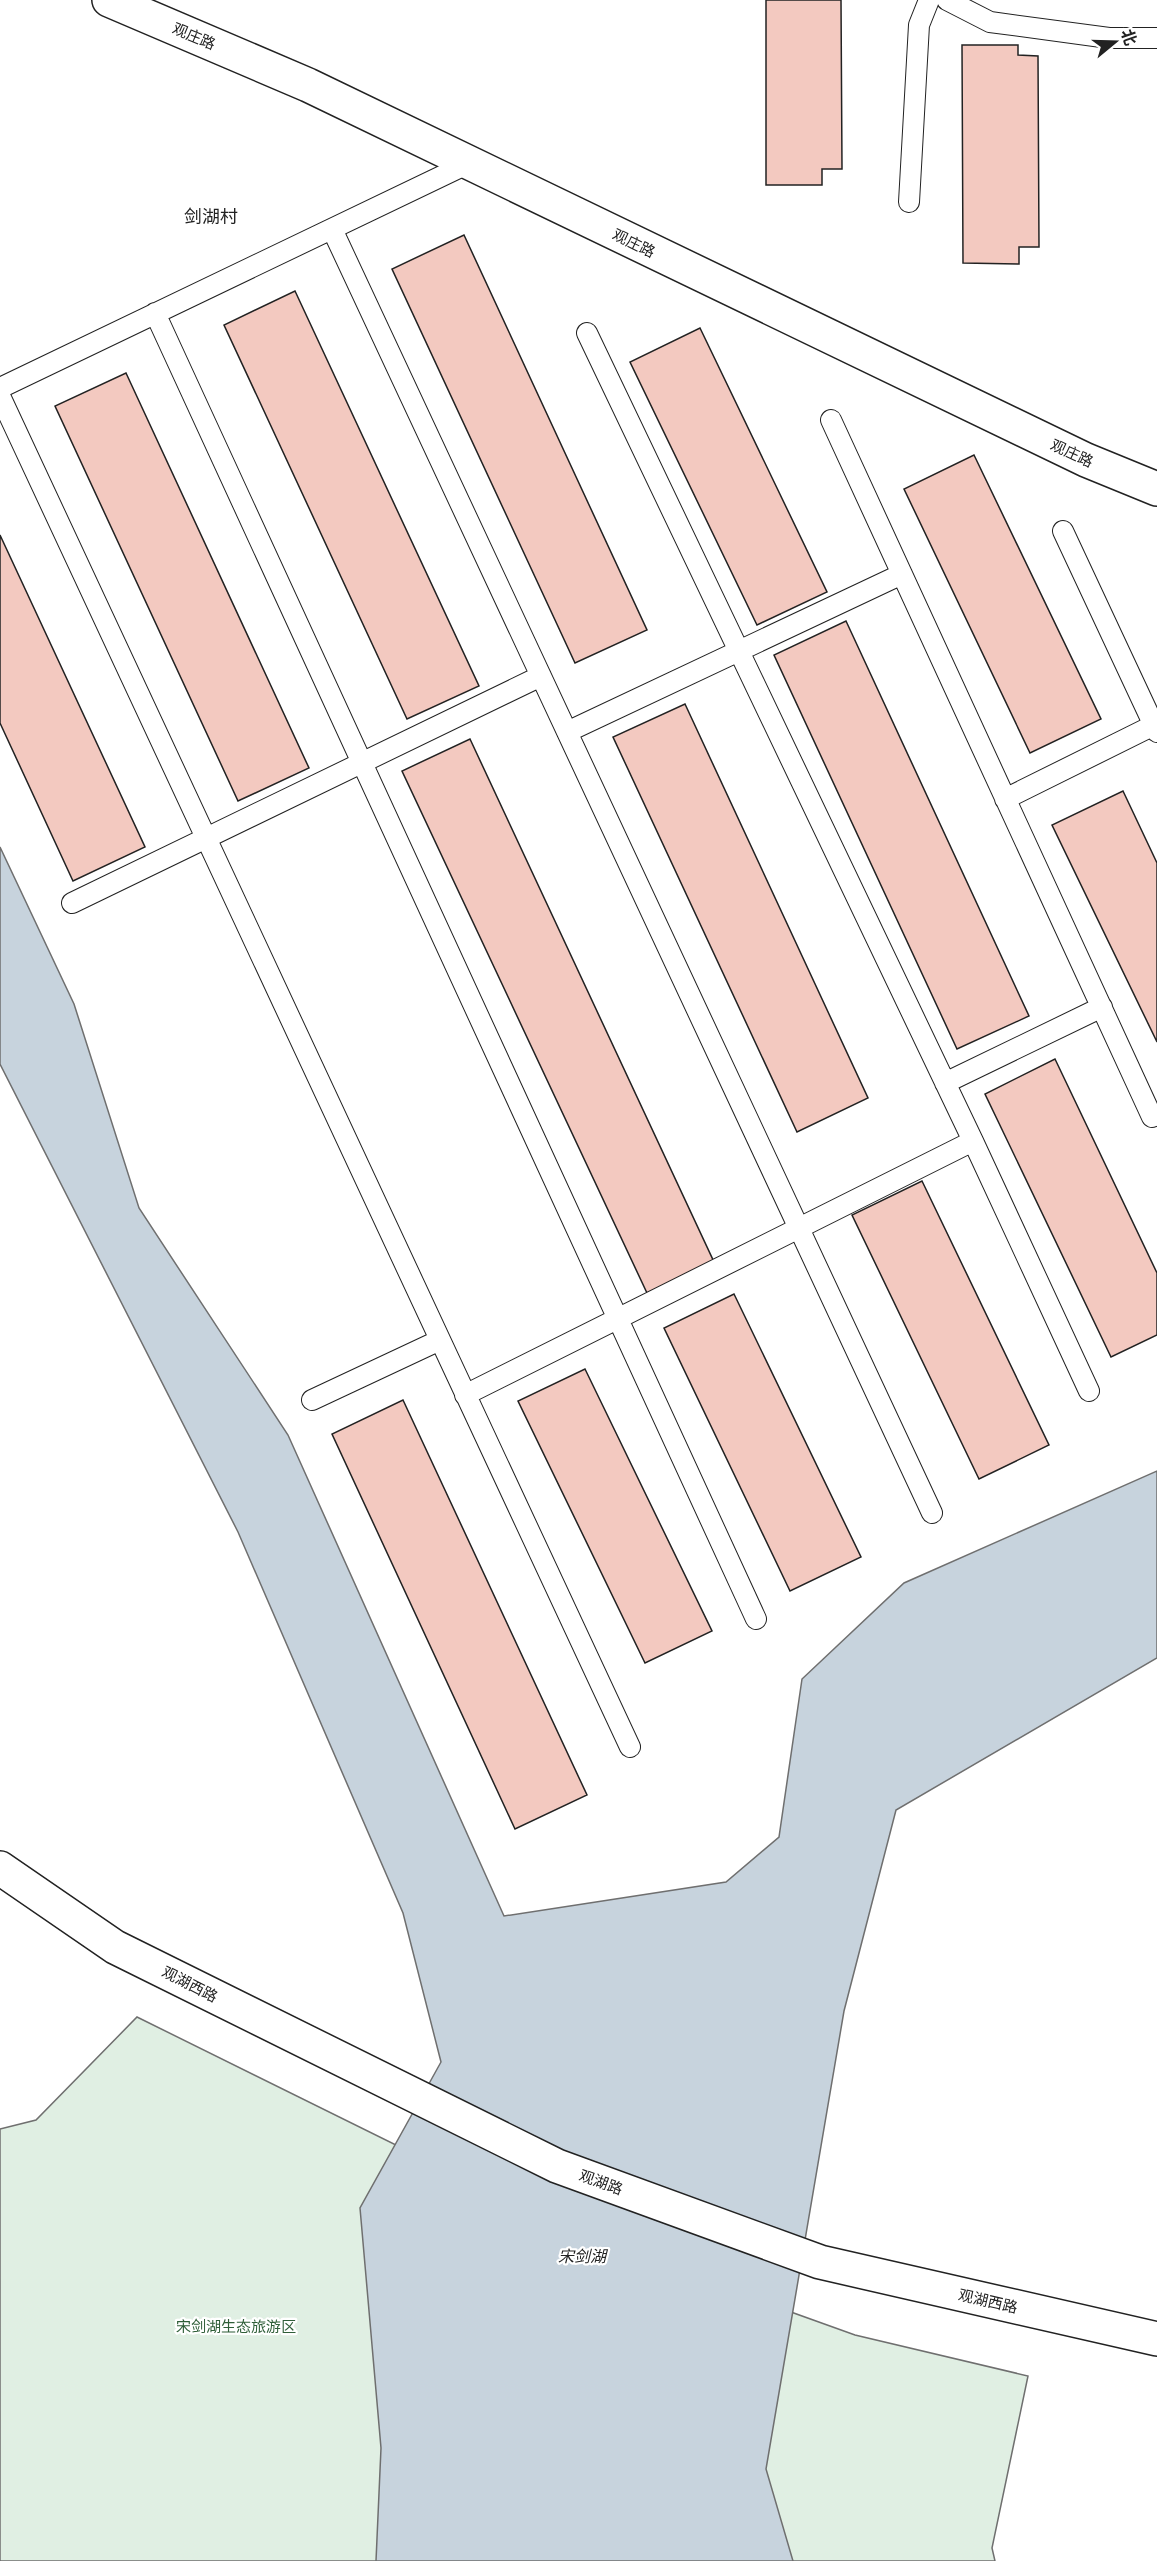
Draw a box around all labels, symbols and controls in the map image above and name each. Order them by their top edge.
north arrow [1085,12,1145,72]
street label: 观庄路 [170,18,218,54]
text: 北 [1117,26,1141,48]
district label: 剑湖村 [184,205,238,228]
street label: 观庄路 [610,225,658,261]
street label: 观庄路 [1048,435,1096,471]
street label: 观湖西路 [159,1962,221,2006]
street label: 观湖路 [577,2165,625,2199]
water label: 宋剑湖 [558,2246,609,2266]
street label: 观湖西路 [957,2285,1019,2317]
park label: 宋剑湖生态旅游区 [176,2317,296,2336]

